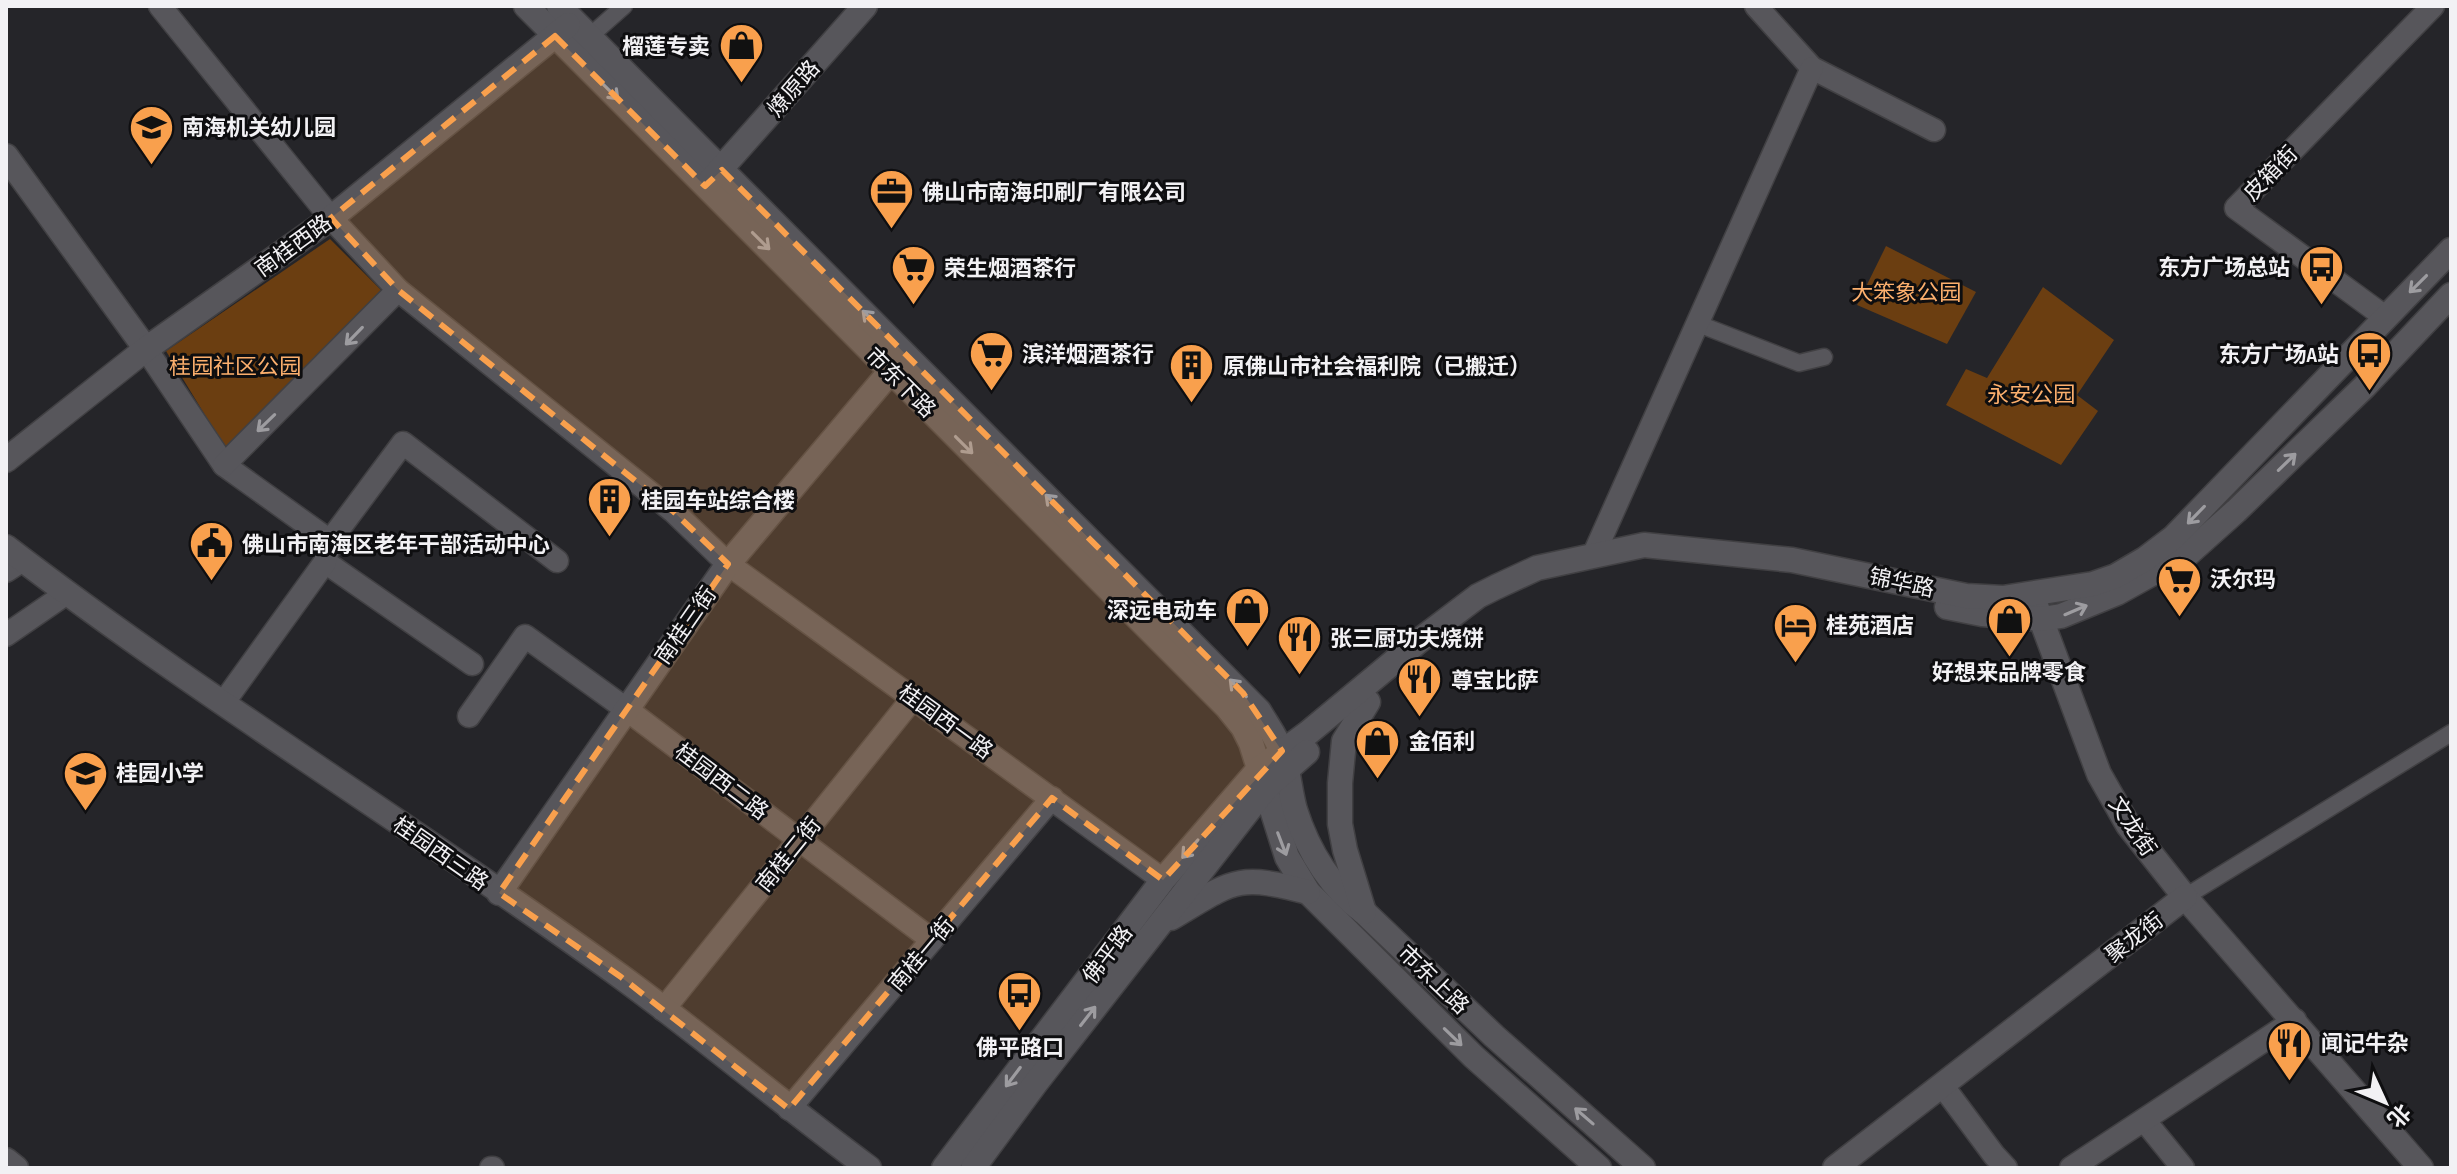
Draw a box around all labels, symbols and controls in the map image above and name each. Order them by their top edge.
shop icon: 榴莲专卖 [717,22,765,85]
place label: 榴莲专卖 [622,34,710,61]
street label: 燎原路 [762,55,826,123]
one-way arrow [601,81,620,101]
school or university icon: 南海机关幼儿园 [127,103,175,166]
place label: 南海机关幼儿园 [182,115,336,142]
street label: 皮箱街 [2238,141,2304,207]
office icon: 佛山市南海印刷厂有限公司 [867,168,915,231]
place label: 佛山市南海印刷厂有限公司 [922,180,1186,207]
street label: 南桂西路 [250,209,337,283]
one-way arrow [751,231,770,251]
bus stop icon: 东方广场总站 [2297,243,2345,306]
supermarket icon: 荣生烟酒茶行 [889,244,937,307]
place label: 东方广场总站 [2158,255,2290,282]
place label: 荣生烟酒茶行 [944,256,1076,283]
one-way arrow [2409,274,2428,293]
park label: 大笨象公园 [1851,280,1961,307]
one-way arrow [862,310,881,329]
one-way arrow [344,326,363,346]
supermarket icon: 滨洋烟酒茶行 [967,330,1015,393]
bus stop icon: 东方广场A站 [2346,330,2394,393]
street label: 市东下路 [859,342,941,424]
place label: 滨洋烟酒茶行 [1022,342,1154,369]
building icon: 原佛山市社会福利院（已搬迁） [1168,342,1216,405]
place label: 东方广场A站 [2219,342,2339,369]
park label: 桂园社区公园 [169,354,301,381]
place label: 原佛山市社会福利院（已搬迁） [1223,354,1531,381]
park label: 永安公园 [1987,382,2075,409]
one-way arrow [256,414,276,433]
one-way arrow [954,435,973,454]
one-way arrow [2277,453,2296,472]
building icon: 桂园车站综合楼 [586,476,634,539]
place label: 桂园车站综合楼 [641,488,795,515]
one-way arrow [1044,494,1064,513]
one-way arrow [2187,505,2206,524]
public building icon: 佛山市南海区老年干部活动中心 [187,520,235,583]
place label: 佛山市南海区老年干部活动中心 [242,532,550,559]
supermarket icon: 沃尔玛 [2155,555,2203,618]
street label: 锦华路 [1867,563,1937,604]
place label: 沃尔玛 [2210,567,2276,594]
street label: 南桂三街 [650,582,723,670]
shop icon: 深远电动车 [1224,586,1272,649]
shop icon: 好想来品牌零食 [1985,595,2033,658]
place label: 深远电动车 [1107,598,1217,625]
hotel icon: 桂苑酒店 [1771,601,1819,664]
one-way arrow [2063,601,2088,616]
place label: 桂苑酒店 [1826,613,1914,640]
restaurant icon: 张三厨功夫烧饼 [1275,614,1323,677]
place label: 张三厨功夫烧饼 [1330,626,1484,653]
restaurant icon: 尊宝比萨 [1396,656,1444,719]
place label: 好想来品牌零食 [1932,660,2086,687]
place label: 尊宝比萨 [1451,668,1539,695]
one-way arrow [1228,678,1247,698]
street label: 桂园西一路 [893,679,998,765]
shop icon: 金佰利 [1354,717,1402,780]
place label: 金佰利 [1409,729,1475,756]
street label: 桂园西二路 [669,738,773,826]
school or university icon: 桂园小学 [61,749,109,812]
place label: 桂园小学 [116,761,204,788]
street label: 文龙街 [2102,792,2161,862]
street label: 桂园西三路 [387,812,493,897]
street label: 南桂二街 [751,812,827,898]
one-way arrow [1276,831,1290,856]
one-way arrow [1181,839,1199,859]
street label: 聚龙街 [2101,907,2169,969]
street label: 南桂一街 [884,913,961,997]
street label: 佛平路 [1078,920,1139,989]
street label: 市东上路 [1392,940,1474,1020]
bus stop icon: 佛平路口 [996,970,1044,1033]
one-way arrow [1079,1006,1096,1027]
restaurant icon: 闻记牛杂 [2266,1019,2314,1082]
one-way arrow [1443,1027,1462,1046]
place label: 闻记牛杂 [2321,1031,2409,1058]
place label: 佛平路口 [976,1035,1064,1062]
north arrow [2345,1062,2425,1142]
one-way arrow [1005,1066,1022,1087]
text: 北 [2381,1098,2416,1132]
one-way arrow [1575,1108,1595,1126]

